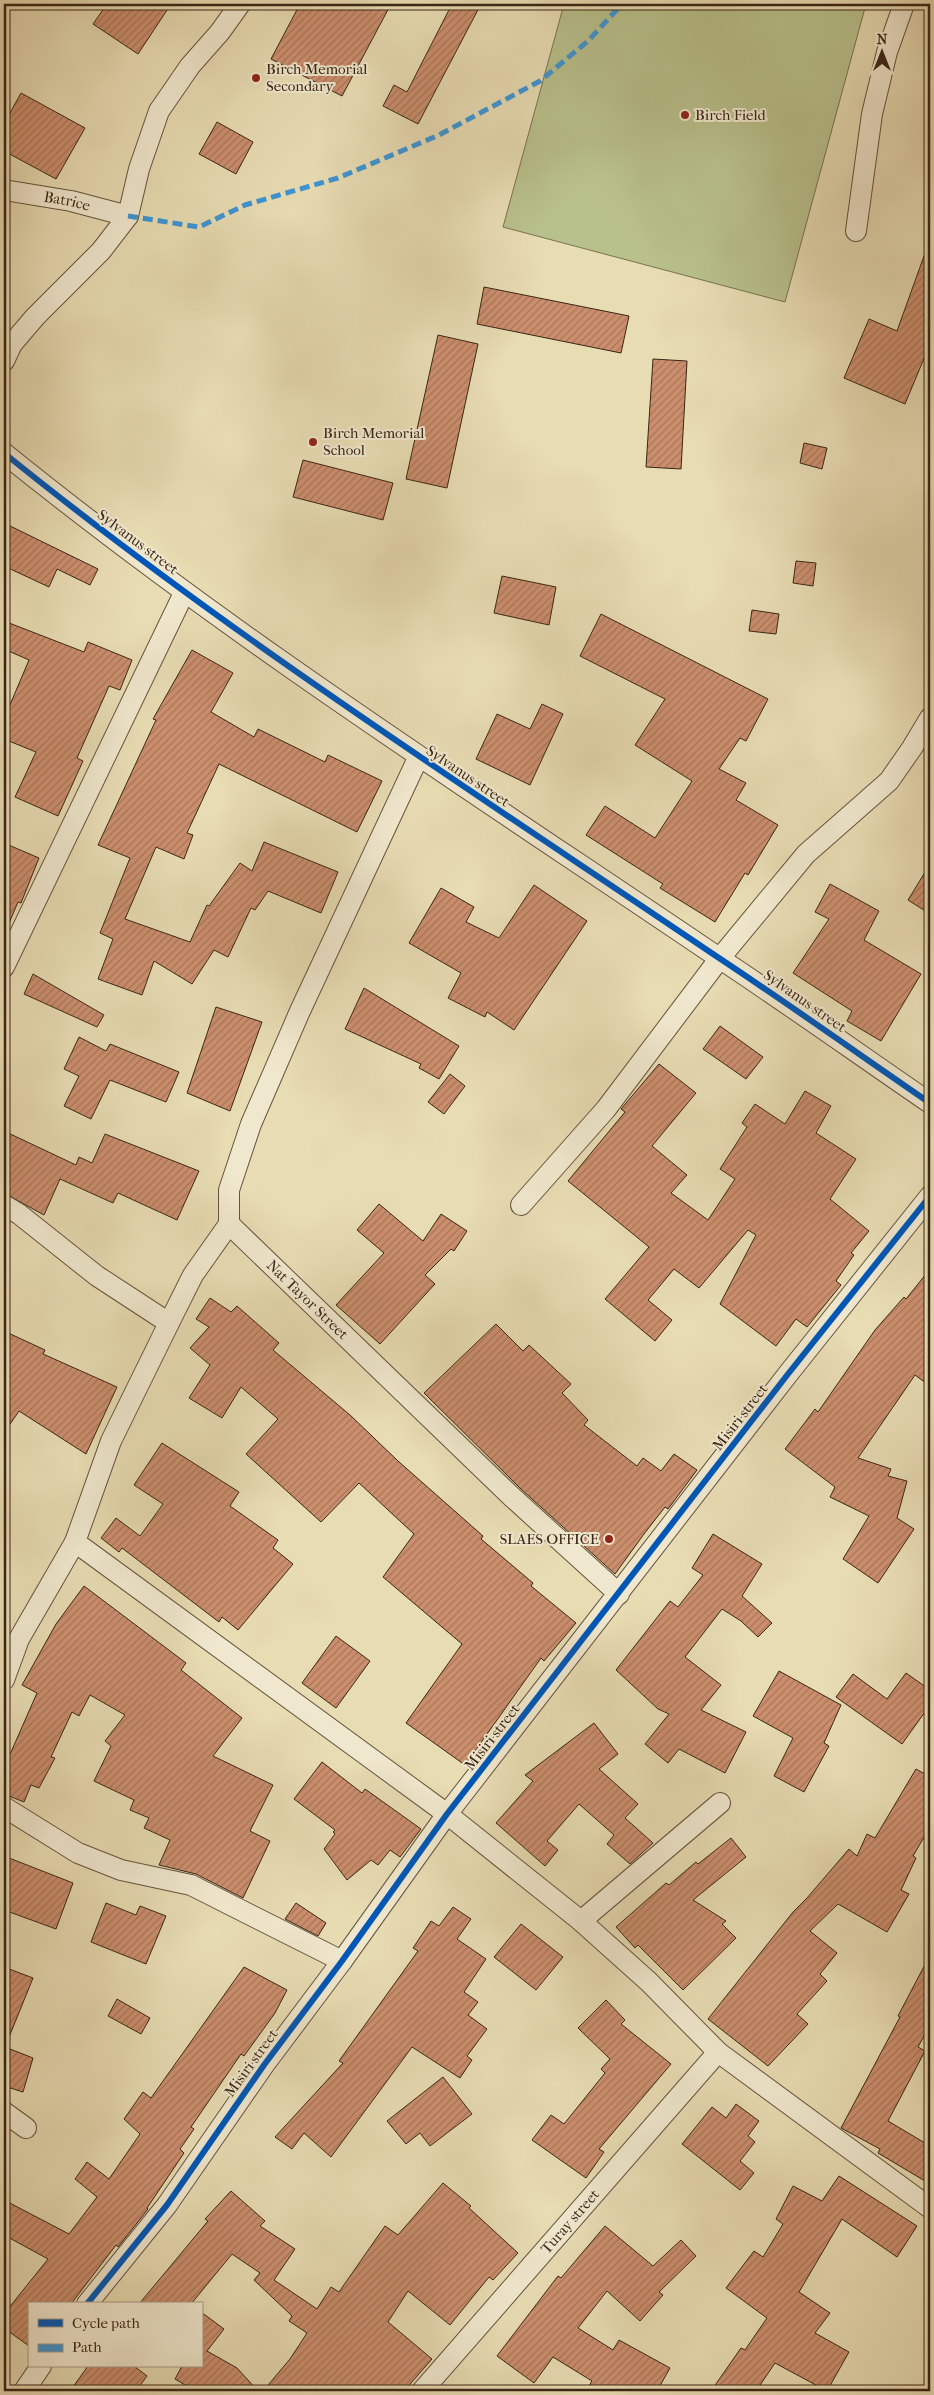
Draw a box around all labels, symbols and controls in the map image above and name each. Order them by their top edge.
north arrow [856,28,906,78]
text: N [877,31,888,48]
place label: Birch Memorial Secondary [266,60,367,95]
marker: Birch Memorial Secondary [250,72,262,84]
place label: Birch Field [695,106,766,124]
marker: Birch Field [679,109,691,121]
street label: Batrice [43,188,93,215]
place label: Birch Memorial School [323,424,424,459]
marker: Birch Memorial School [307,436,319,448]
street label: Sylvanus street [94,506,183,579]
street label: Sylvanus street [423,741,514,811]
street label: Sylvanus street [760,966,850,1037]
street label: Nat Tayor Street [263,1256,352,1344]
street label: Misiri street [708,1380,772,1454]
place label: SLAES OFFICE [499,1530,599,1548]
marker: SLAES OFFICE [603,1533,615,1545]
street label: Misiri street [460,1700,524,1774]
street label: Misiri street [220,2025,282,2100]
street label: Turay street [537,2185,604,2258]
legend [28,2302,202,2368]
text: Cycle path [72,2314,140,2332]
text: Path [72,2338,102,2356]

